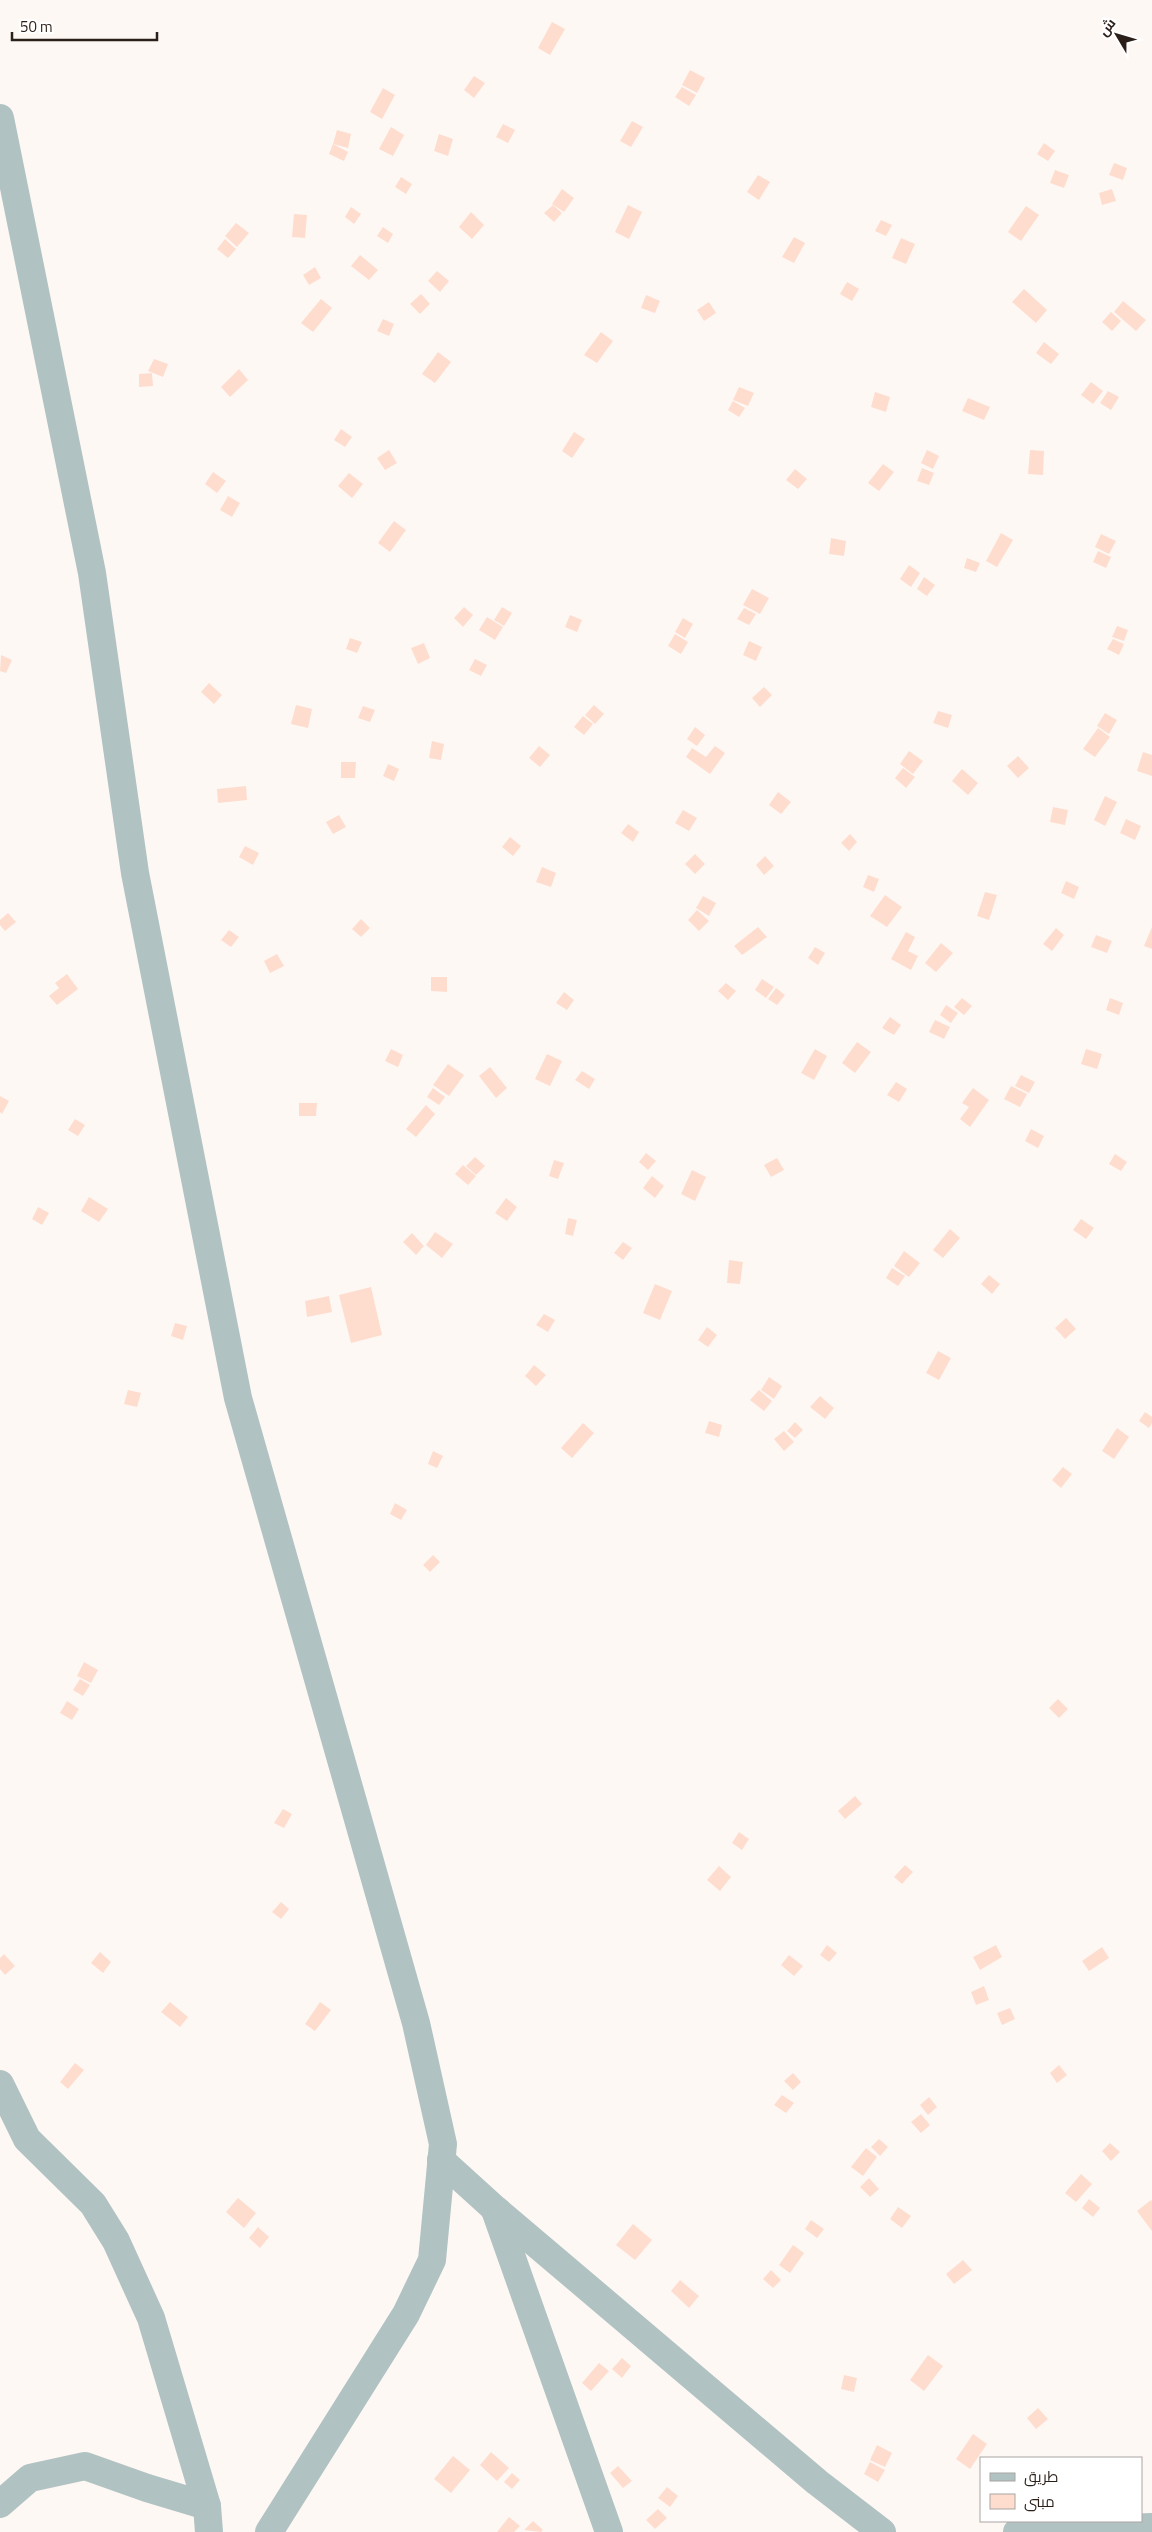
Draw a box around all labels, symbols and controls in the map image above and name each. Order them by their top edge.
scale bar [12,10,158,42]
north arrow [1092,10,1142,60]
text: ش [1093,13,1120,40]
text: 50 m [20,15,53,38]
legend [980,2457,1142,2522]
text: طريق [1024,2465,1058,2488]
text: مبنى [1024,2490,1055,2513]

